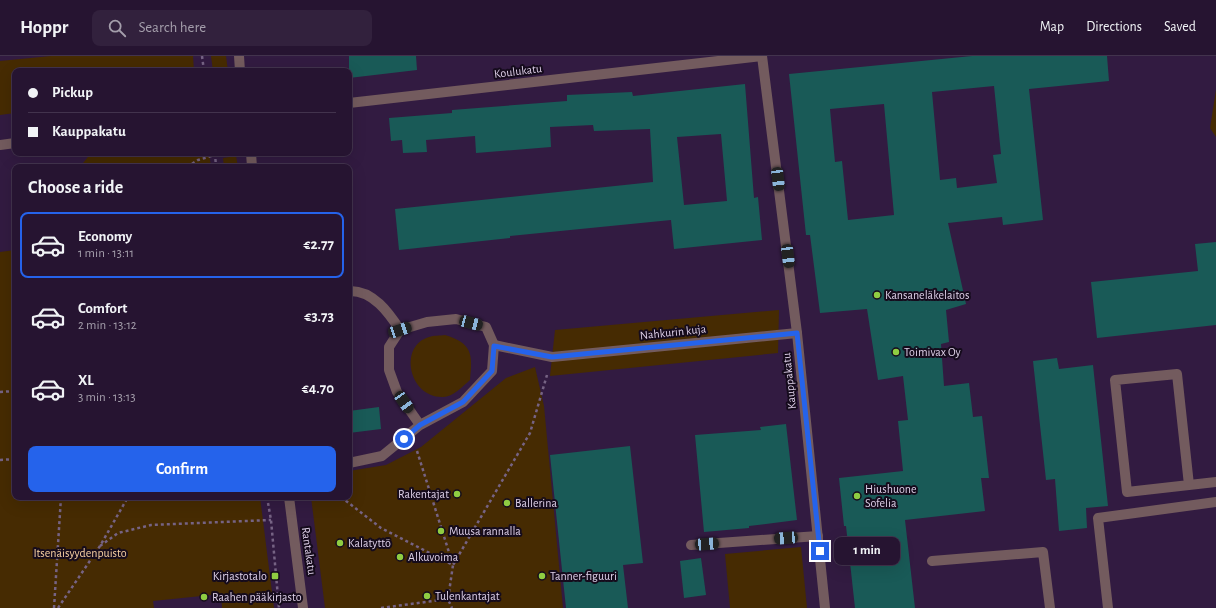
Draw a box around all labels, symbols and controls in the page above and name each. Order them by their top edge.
search box [92,10,372,46]
icon: search [106,17,128,39]
text: Hoppr [20,18,68,37]
text: Search here [138,20,206,35]
text: Map [1040,20,1064,34]
text: Directions [1086,20,1142,34]
text: Saved [1164,20,1196,34]
street label: Koulukatu [493,62,543,80]
text: Pickup [52,85,93,100]
text: Kauppakatu [52,124,126,139]
car [771,166,785,192]
text: Choose a ride [28,179,123,197]
icon: car [30,227,66,263]
text: Economy [78,229,132,244]
text: €2.77 [304,237,334,252]
car [781,243,795,269]
text: 1 min · 13:11 [78,247,134,260]
place label: Kansaneläkelaitos [885,289,969,301]
marker: Kansaneläkelaitos [872,290,882,300]
icon: car [30,299,66,335]
text: Comfort [78,301,127,316]
text: €3.73 [304,309,334,324]
car [458,314,484,332]
text: 2 min · 13:12 [78,319,137,332]
car [387,321,413,339]
street label: Nahkurin kuja [639,323,707,342]
place label: Toimivax Oy [904,346,961,359]
marker: Toimivax Oy [891,347,901,357]
street label: Kauppakatu [780,352,798,410]
icon: car [30,371,66,407]
text: XL [78,373,94,388]
text: €4.70 [302,381,334,396]
car [392,389,416,415]
text: 3 min · 13:13 [78,391,136,404]
route start [395,430,413,448]
button: Confirm [28,446,336,492]
place label: Hiushuone Sofelia [865,483,917,509]
place label: Rakentajat [398,488,449,501]
marker: Rakentajat [452,489,462,499]
marker: Hiushuone Sofelia [852,491,862,501]
place label: Ballerina [515,497,557,509]
marker: Ballerina [502,498,512,508]
place label: Muusa rannalla [449,525,521,537]
street label: Rantakatu [300,526,318,576]
marker: Muusa rannalla [436,526,446,536]
car [774,531,798,545]
place label: Kalatyttö [348,537,391,550]
car [695,537,719,551]
callout: 1 min [834,537,900,565]
marker: Kalatyttö [335,538,345,548]
route end [811,542,829,560]
text: 1 min [853,544,881,557]
park label: Itsenäisyydenpuisto [33,547,127,560]
place label: Alkuvoima [408,551,459,563]
marker: Alkuvoima [395,552,405,562]
place label: Kirjastotalo [213,570,267,583]
place label: Tanner-figuuri [550,570,617,582]
marker: Kirjastotalo [270,571,280,581]
marker: Tanner-figuuri [537,571,547,581]
place label: Tulenkantajat [435,590,500,603]
place label: Raahen pääkirjasto [212,591,302,604]
marker: Tulenkantajat [422,591,432,601]
marker: Raahen pääkirjasto [199,592,209,602]

